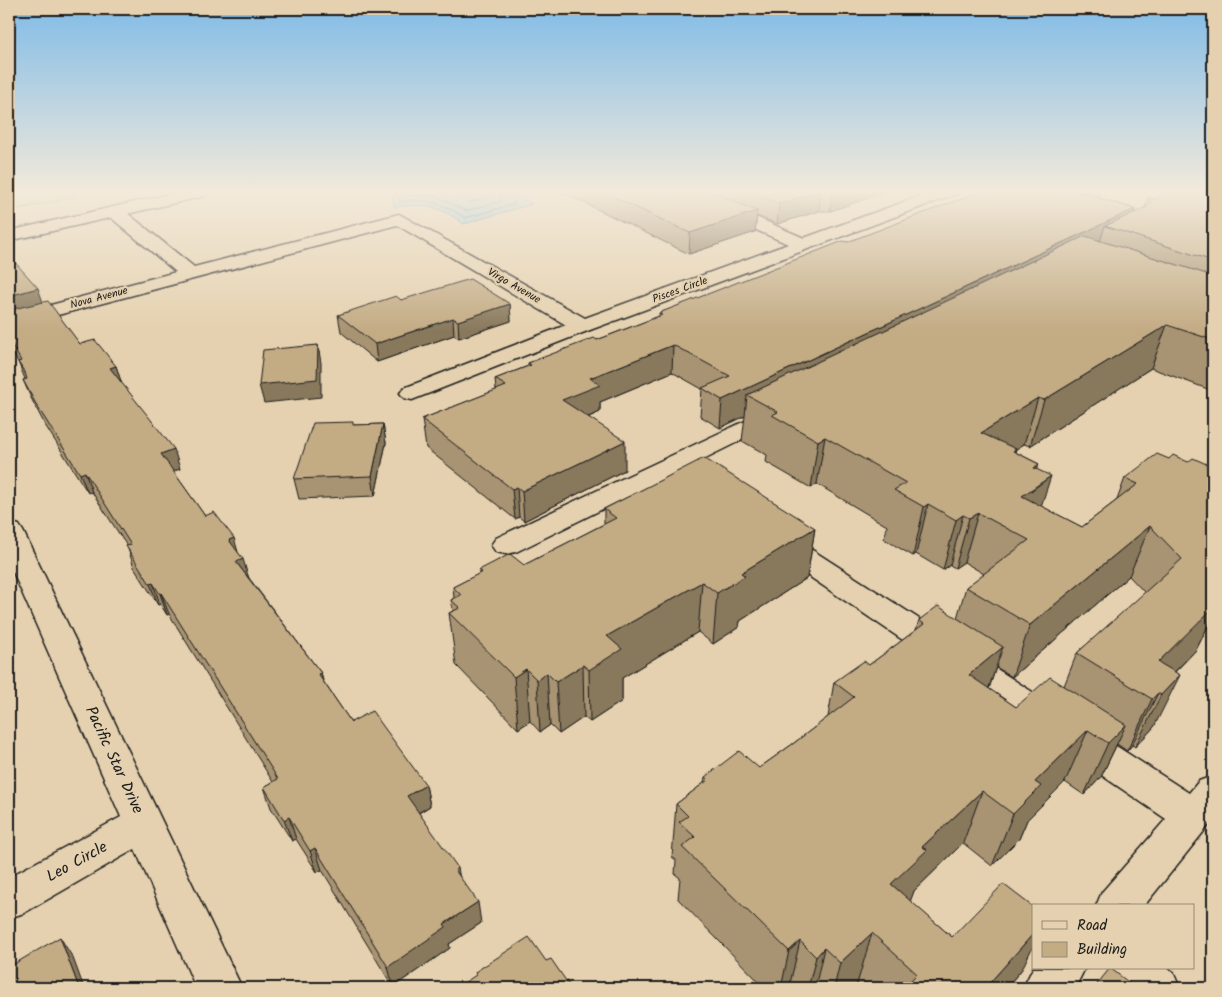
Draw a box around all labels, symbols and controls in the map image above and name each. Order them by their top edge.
street label: Virgo Avenue [484,263,544,309]
street label: Pisces Circle [650,272,710,308]
street label: Nova Avenue [68,282,130,314]
street label: Pacific Star Drive [78,702,150,818]
street label: Leo Circle [42,835,112,889]
legend [1032,904,1194,970]
text: Road [1077,914,1108,938]
text: Building [1077,938,1127,962]

